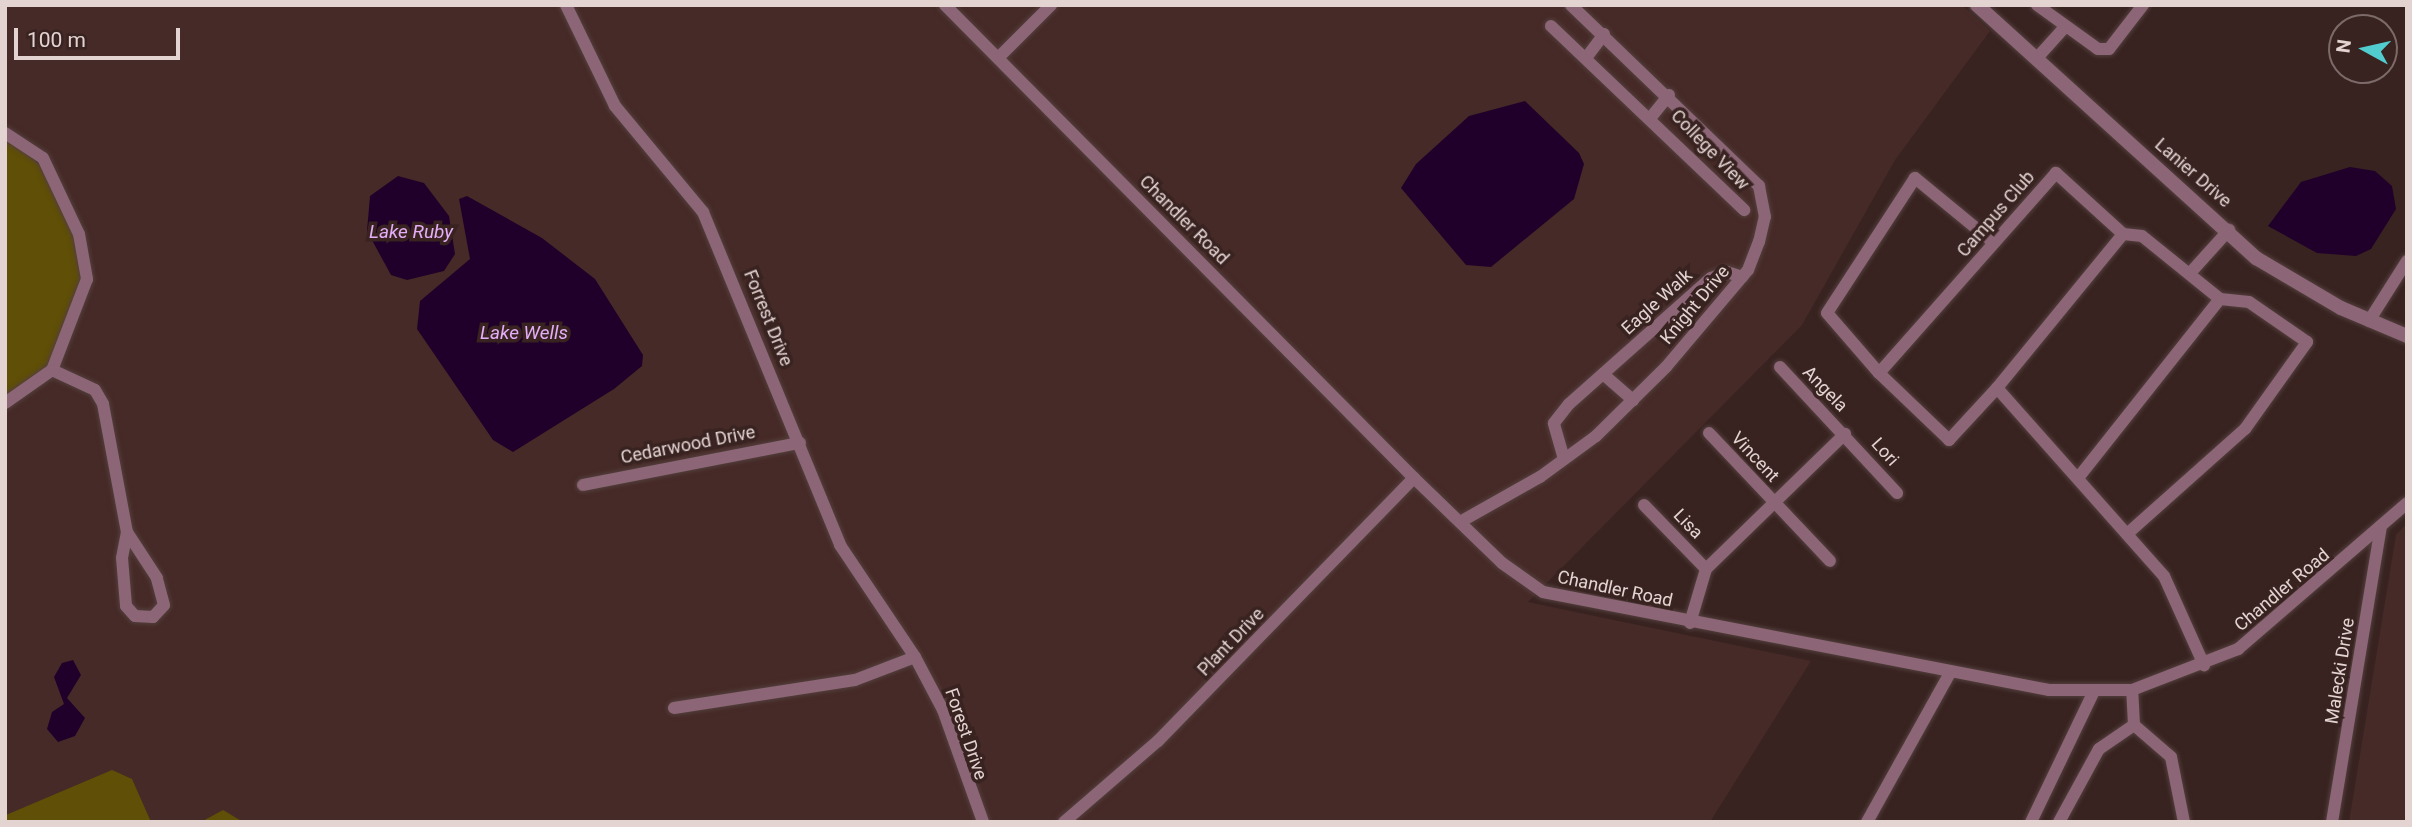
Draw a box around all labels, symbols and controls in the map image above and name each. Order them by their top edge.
scale bar [18,14,184,58]
north arrow [2328,14,2398,84]
text: 100 m [27,28,86,52]
text: N [2331,38,2356,55]
street label: College View [1666,105,1754,195]
street label: Lanier Drive [2150,134,2236,212]
street label: Campus Club [1953,166,2039,262]
street label: Chandler Road [1135,171,1233,269]
water label: Lake Ruby [369,221,453,243]
street label: Knight Drive [1656,261,1734,349]
street label: Eagle Walk [1617,265,1697,339]
street label: Forrest Drive [739,267,797,369]
water label: Lake Wells [480,322,568,344]
street label: Angela [1798,362,1852,416]
street label: Cedarwood Drive [619,421,757,469]
street label: Vincent [1726,427,1784,487]
street label: Lori [1867,433,1903,471]
street label: Lisa [1669,505,1707,543]
street label: Chandler Road [2230,544,2334,636]
street label: Chandler Road [1555,566,1675,612]
street label: Plant Drive [1193,603,1269,681]
street label: Malecki Drive [2321,616,2359,726]
street label: Forest Drive [940,685,992,783]

